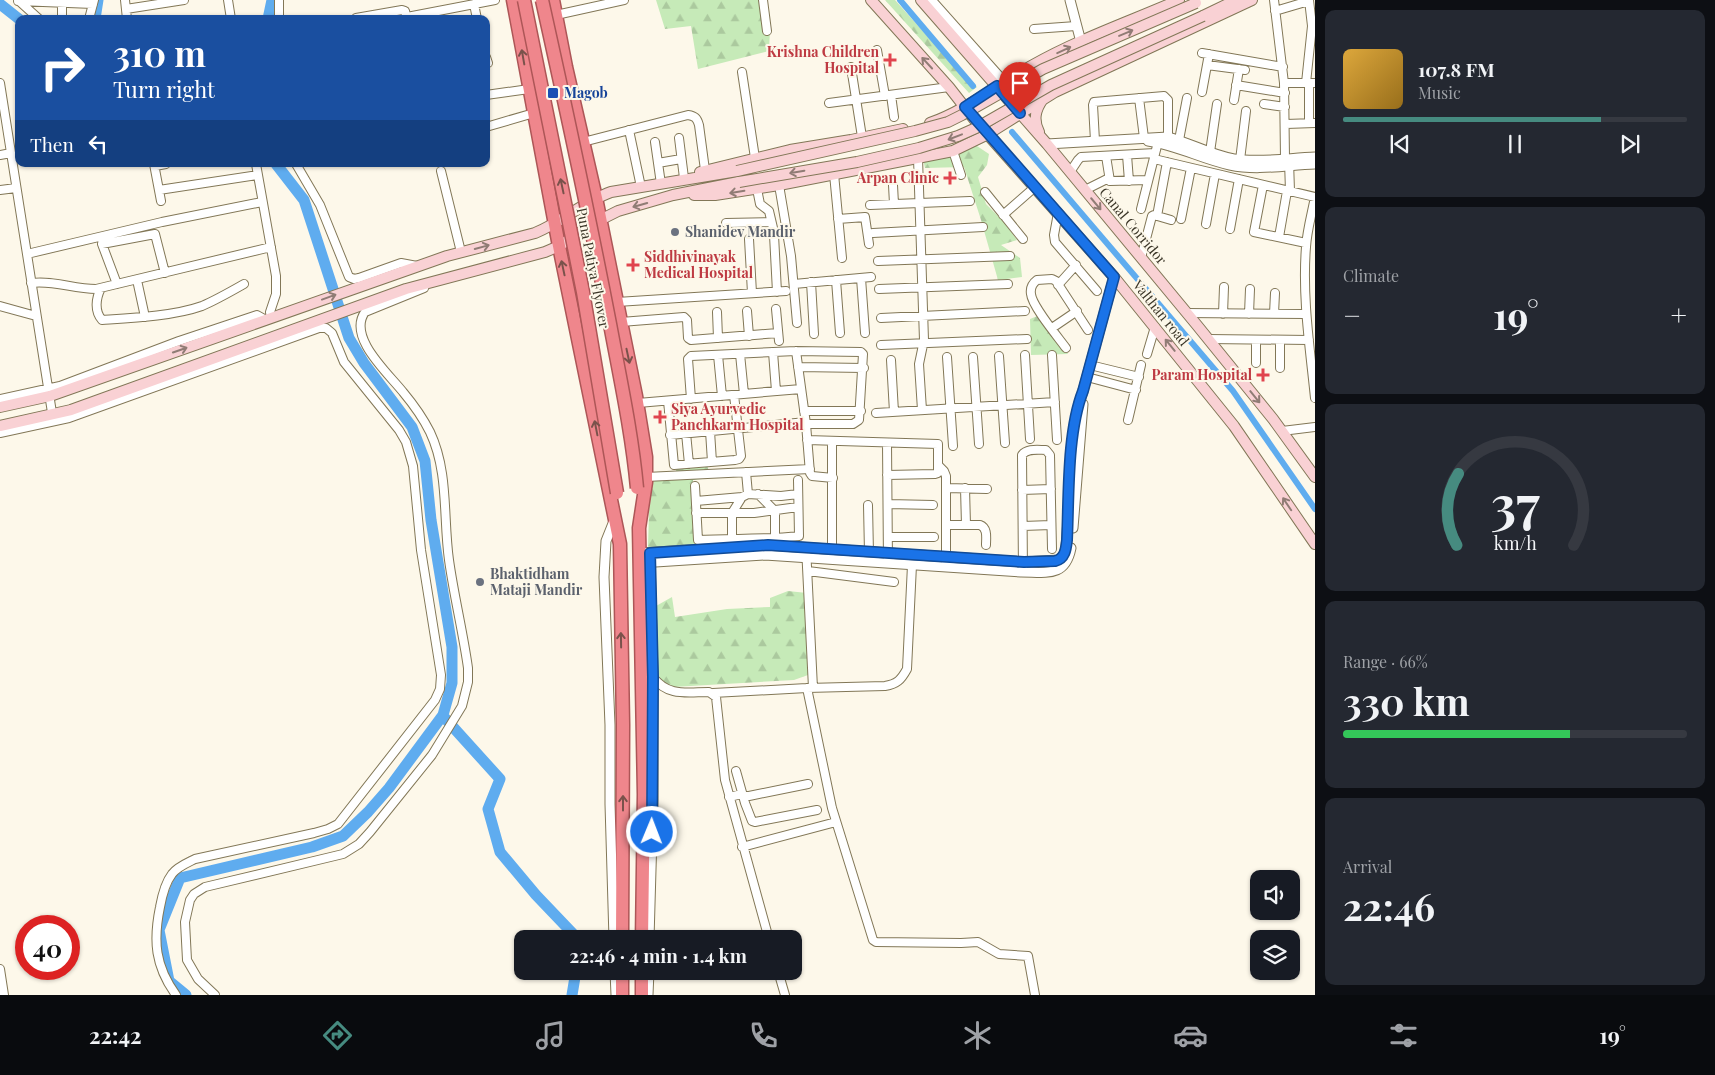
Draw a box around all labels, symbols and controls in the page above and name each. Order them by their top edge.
one-way arrow [1118,28,1133,38]
text: 310 m [113,29,206,76]
icon: right [30,35,95,100]
place label: Krishna Children Hospital [767,42,880,77]
one-way arrow [1056,45,1071,55]
one-way arrow [518,49,527,65]
marker: Krishna Children Hospital [883,53,897,67]
text: 107.8 FM [1418,56,1495,82]
one-way arrow [921,57,933,70]
pin [999,62,1041,113]
icon: arrive [1006,69,1034,97]
text: Turn right [113,74,215,104]
text: Music [1418,82,1461,103]
place label: Magob [564,83,608,102]
marker: Magob [546,86,560,100]
icon: left [84,130,112,158]
icon: previous [1386,130,1414,158]
icon: pause [1501,130,1529,158]
icon: next [1616,130,1644,158]
text: Then [30,131,74,157]
one-way arrow [948,133,963,142]
one-way arrow [789,168,805,178]
place label: Arpan Clinic [856,168,939,187]
marker: Arpan Clinic [943,171,957,185]
one-way arrow [556,179,566,195]
street label: Canal Corridor [1095,183,1172,269]
one-way arrow [730,187,746,197]
one-way arrow [1091,197,1102,210]
one-way arrow [633,200,649,210]
street label: Puna Patiya Flyover [572,206,615,331]
place label: Shanidev Mandir [685,222,796,241]
marker: Shanidev Mandir [669,226,681,238]
one-way arrow [474,242,490,251]
place label: Siddhivinayak Medical Hospital [644,247,754,282]
marker: Siddhivinayak Medical Hospital [626,258,640,272]
one-way arrow [558,261,568,277]
text: Climate [1343,265,1399,286]
street label: Valthan road [1128,275,1194,350]
text: 19° [1493,289,1539,340]
one-way arrow [321,292,336,301]
text: − [1343,296,1361,333]
text: + [1671,296,1687,333]
one-way arrow [1164,339,1175,352]
one-way arrow [172,345,187,354]
one-way arrow [624,347,633,363]
place label: Param Hospital [1152,365,1253,384]
marker: Param Hospital [1256,368,1270,382]
one-way arrow [1250,390,1261,403]
place label: Siya Ayurvedic Panchkarm Hospital [671,399,804,434]
marker: Siya Ayurvedic Panchkarm Hospital [653,410,667,424]
one-way arrow [590,420,600,436]
text: 37 [1490,468,1540,537]
one-way arrow [1282,498,1292,512]
text: km/h [1494,531,1537,554]
place label: Bhaktidham Mataji Mandir [490,564,583,599]
marker: Bhaktidham Mataji Mandir [474,576,486,588]
one-way arrow [617,632,626,648]
text: Range · 66% [1343,651,1428,672]
text: 330 km [1343,675,1470,726]
one-way arrow [618,795,628,811]
position arrow [625,805,677,857]
text: Arrival [1343,856,1392,877]
map controls [1250,870,1300,980]
button: sound [1250,870,1300,920]
text: 22:46 [1343,880,1435,931]
speed limit sign: 40 [15,915,80,980]
button: layers [1250,930,1300,980]
text: 22:46 · 4 min · 1.4 km [569,942,747,968]
icon: directions [320,1018,355,1053]
icon: music [533,1018,568,1053]
icon: phone [746,1018,781,1053]
icon: climate [960,1018,995,1053]
icon: car [1173,1018,1208,1053]
icon: filters [1386,1018,1421,1053]
text: 22:42 [89,1020,142,1050]
text: 19° [1599,1020,1626,1050]

